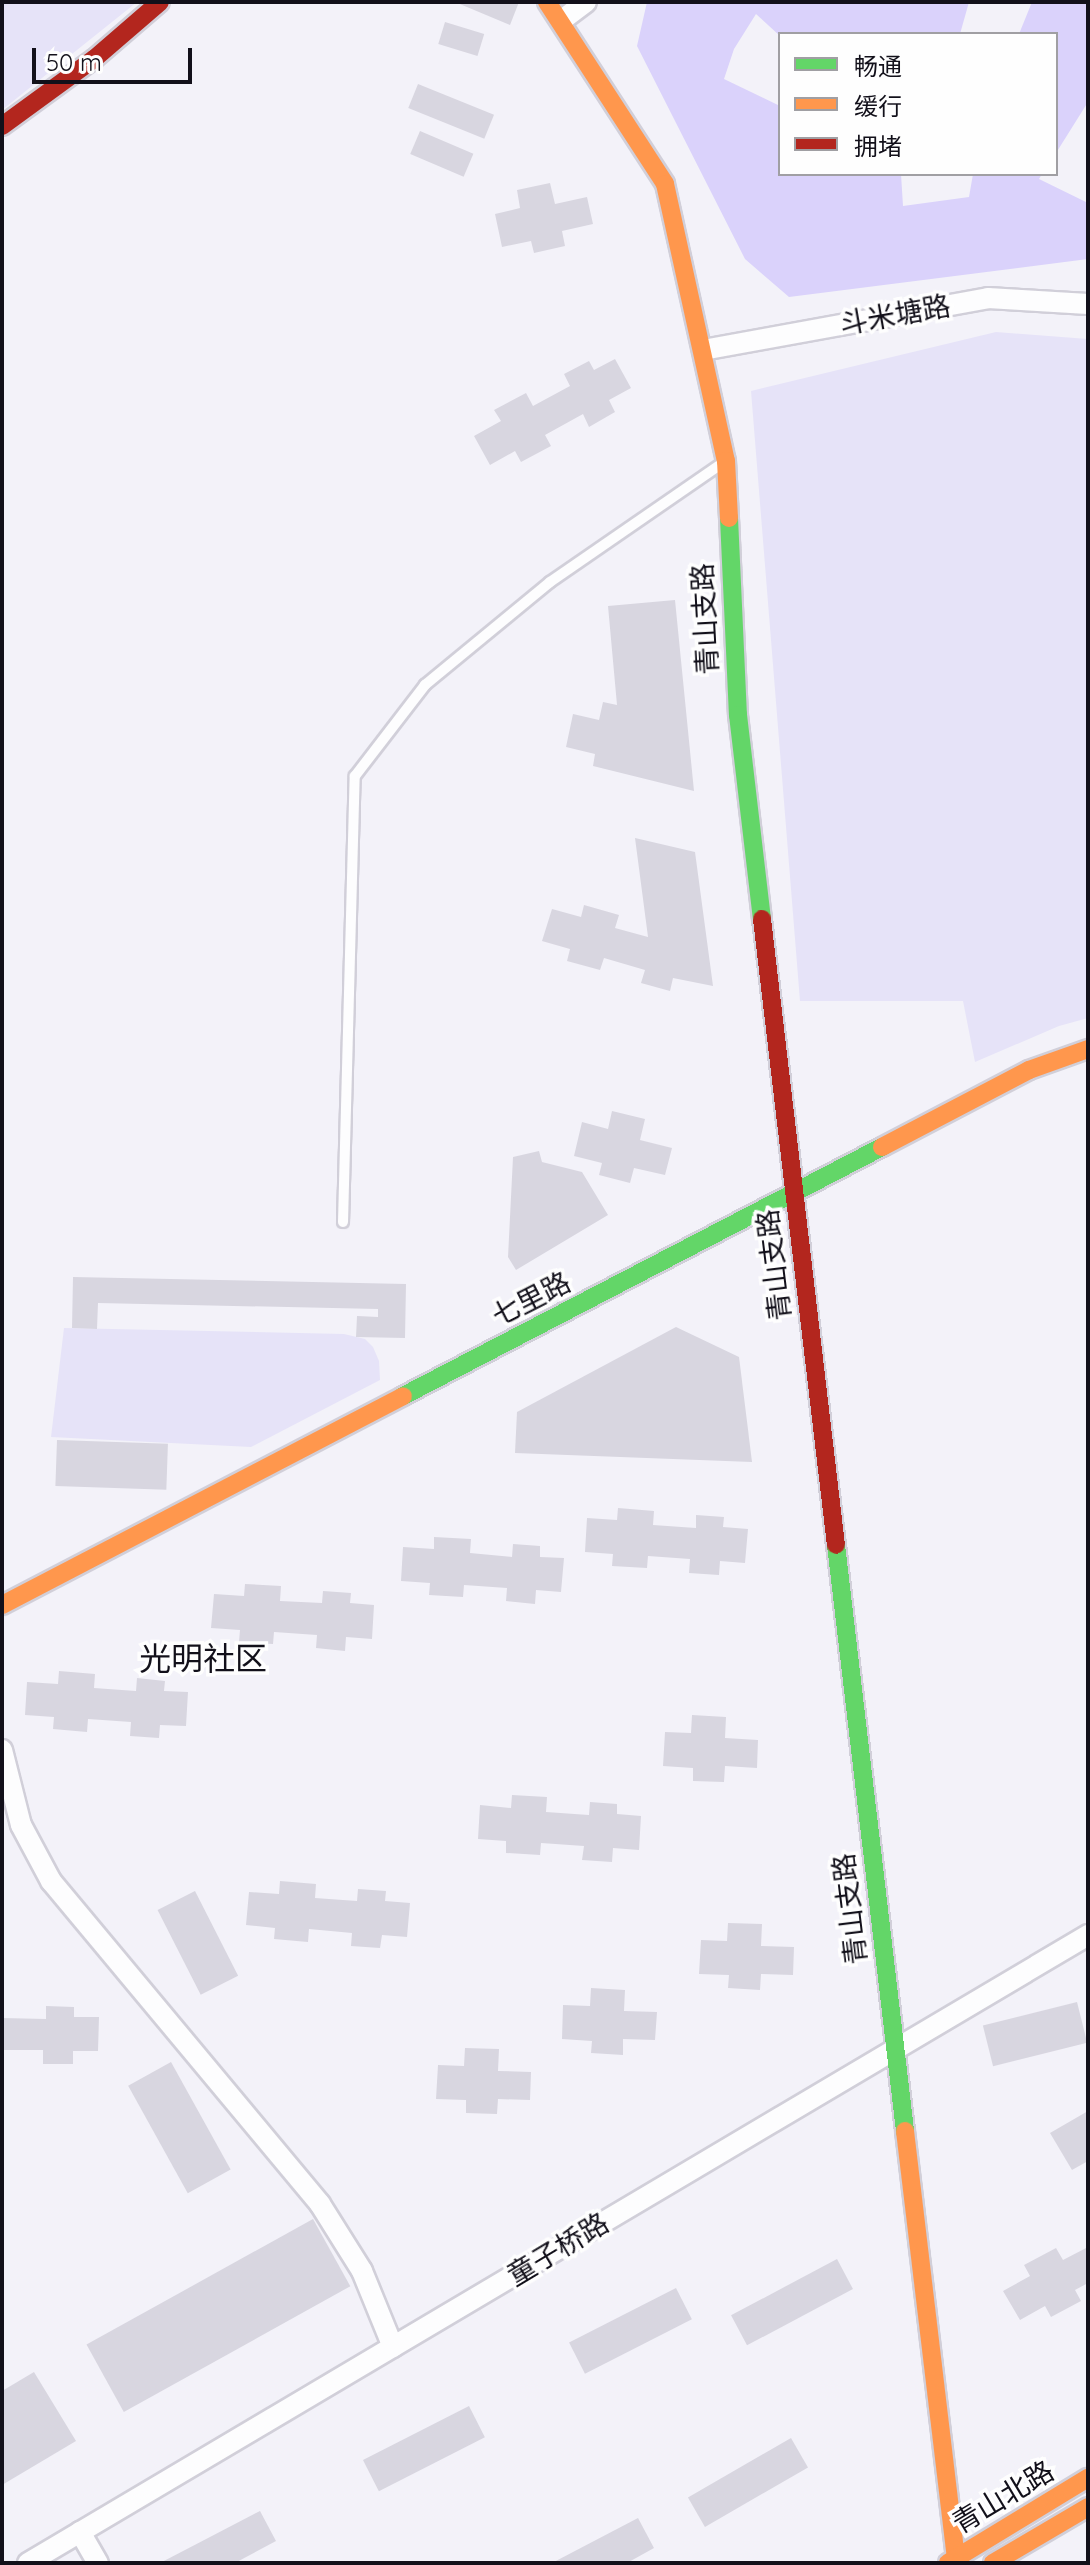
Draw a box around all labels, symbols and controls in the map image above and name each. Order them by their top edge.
scale bar [36,32,196,82]
legend [778,32,1058,176]
text: 50 m [46,47,102,77]
text: 畅通 [854,51,902,81]
text: 缓行 [854,91,902,121]
text: 拥堵 [854,131,902,161]
street label: 斗米塘路 [837,289,953,341]
street label: 青山支路 [685,562,725,676]
street label: 青山支路 [751,1207,797,1323]
street label: 七里路 [486,1265,576,1333]
district label: 光明社区 [139,1639,267,1677]
street label: 青山支路 [827,1851,873,1967]
street label: 童子桥路 [501,2206,615,2292]
street label: 青山北路 [946,2454,1060,2540]

